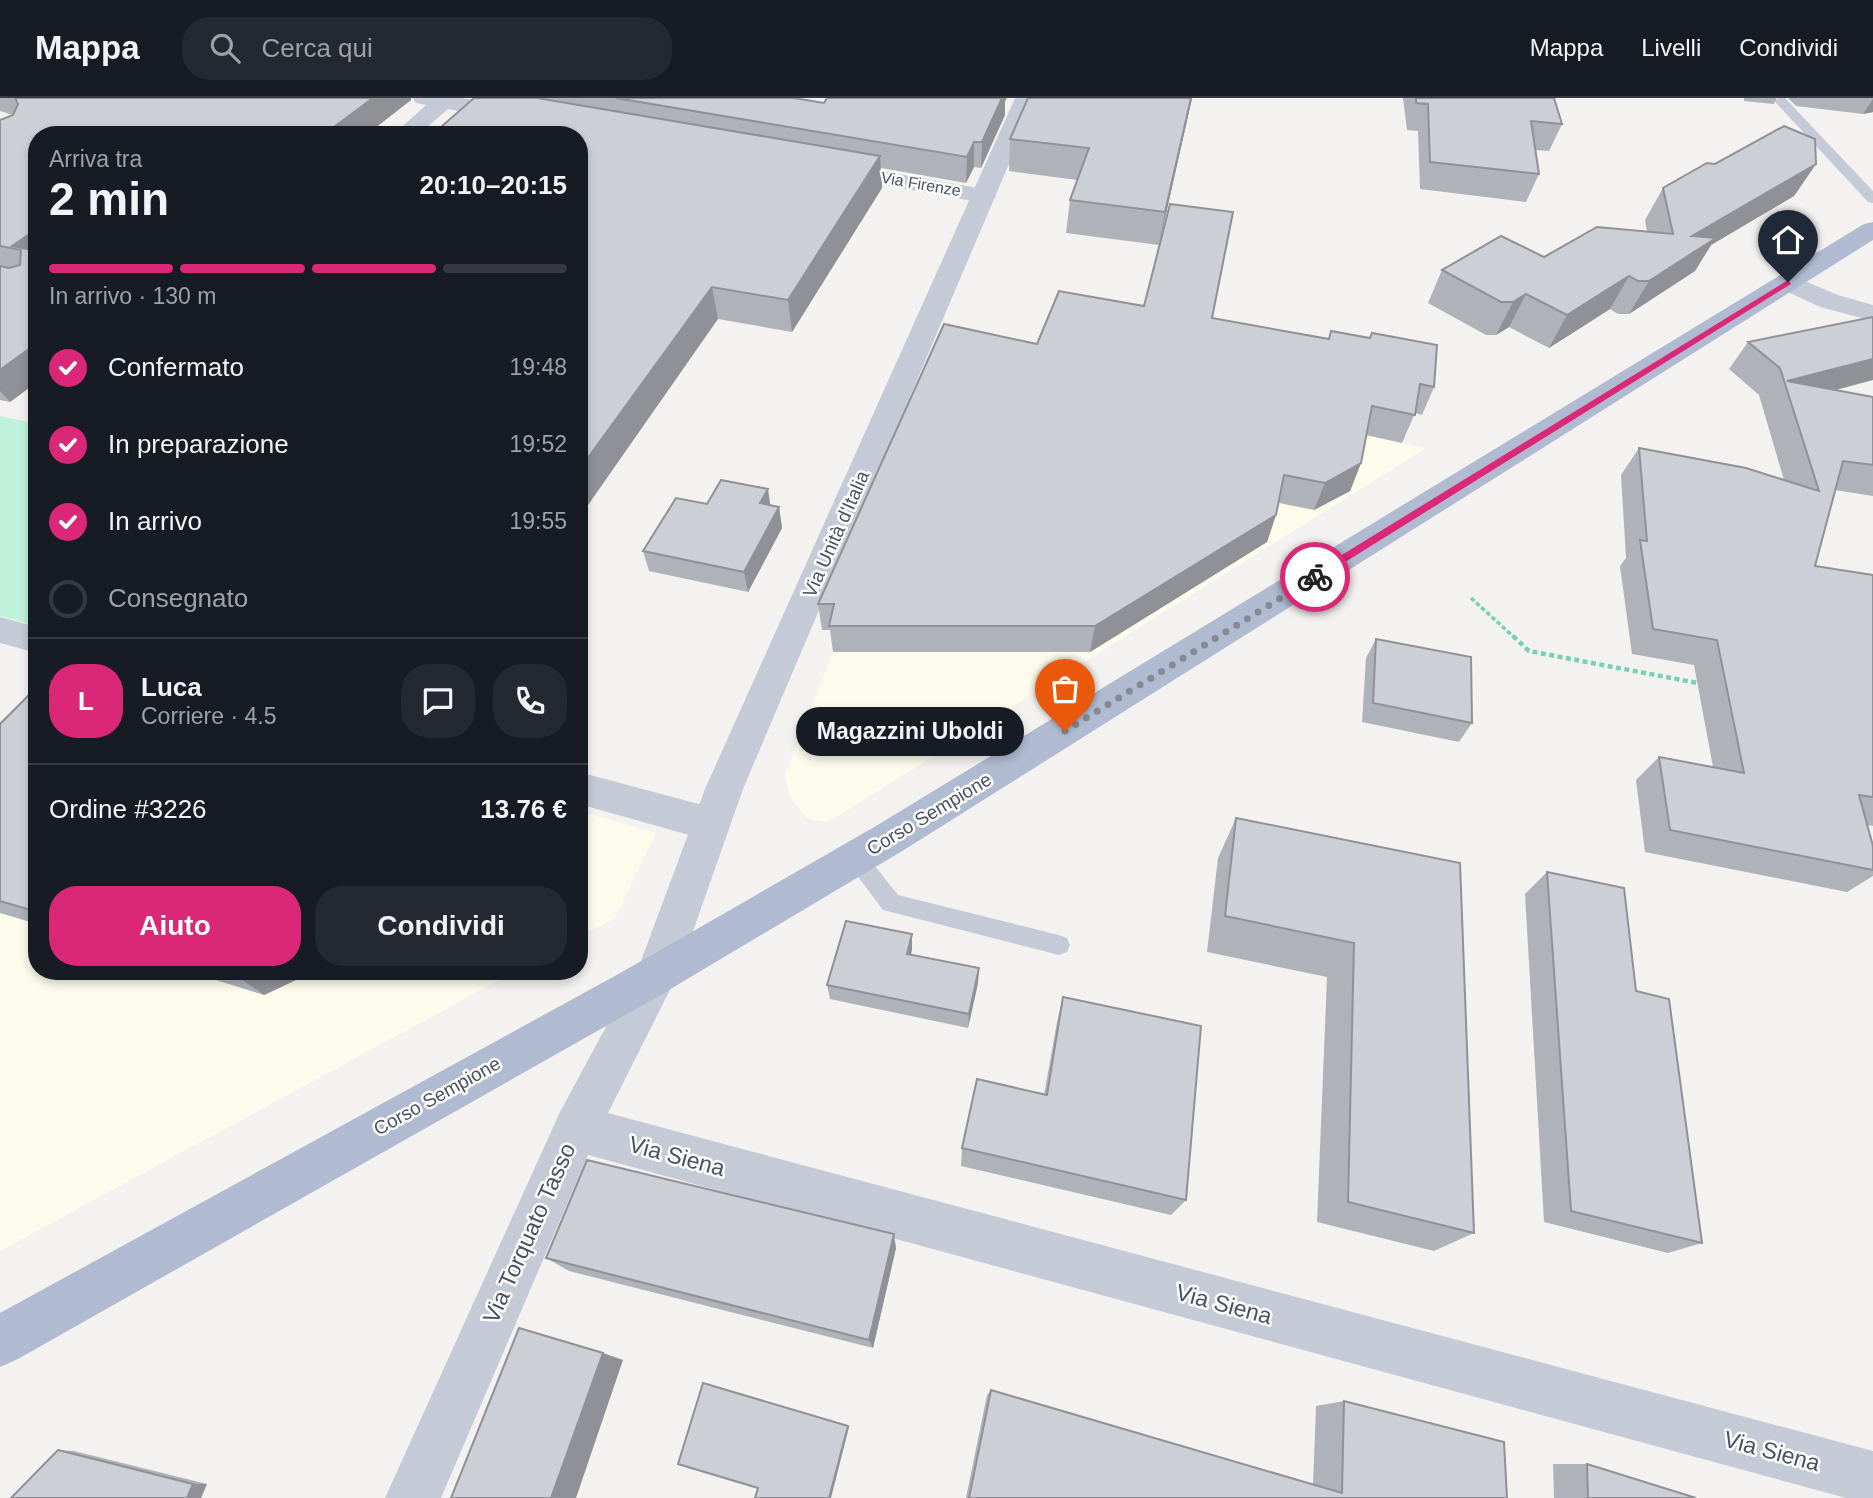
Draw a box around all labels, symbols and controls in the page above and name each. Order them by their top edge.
search box [182,17,672,80]
text: Mappa [35,29,140,66]
icon: search [206,29,244,67]
text: Cerca qui [262,33,373,63]
text: Mappa [1530,34,1603,61]
text: Livelli [1641,34,1701,61]
text: Condividi [1739,34,1838,61]
text: Arriva tra [49,146,142,172]
street label: Via Firenze [880,169,962,199]
text: 20:10–20:15 [420,170,567,200]
text: 2 min [49,173,169,225]
pin [1758,210,1818,282]
icon: home [1769,221,1807,259]
text: In arrivo · 130 m [49,283,216,309]
icon: check [49,349,87,387]
text: Confermato [108,352,244,382]
text: 19:48 [509,354,567,380]
icon: check [49,426,87,464]
text: In preparazione [108,429,289,459]
text: 19:52 [509,431,567,457]
street label: Via Unità d'Italia [799,467,873,601]
icon: check [49,503,87,541]
text: In arrivo [108,506,202,536]
text: 19:55 [509,508,567,534]
courier [1280,542,1350,612]
icon: bike [1296,558,1334,596]
text: Consegnato [108,583,248,613]
pin [1035,659,1095,731]
button: chat [401,664,475,738]
button: phone [493,664,567,738]
icon: bag [1046,670,1084,708]
text: Luca [141,672,202,702]
text: L [78,686,94,716]
text: Corriere · 4.5 [141,703,276,729]
callout: Magazzini Uboldi [796,706,1023,756]
text: Magazzini Uboldi [817,718,1003,744]
street label: Corso Sempione [863,769,995,859]
text: Ordine #3226 [49,794,207,824]
text: 13.76 € [480,794,567,824]
button: Aiuto [49,886,301,966]
button: Condividi [315,886,567,966]
street label: Corso Sempione [370,1053,504,1139]
street label: Via Siena [626,1131,728,1181]
street label: Via Torquato Tasso [478,1139,580,1327]
street label: Via Siena [1173,1279,1275,1329]
street label: Via Siena [1721,1426,1823,1476]

